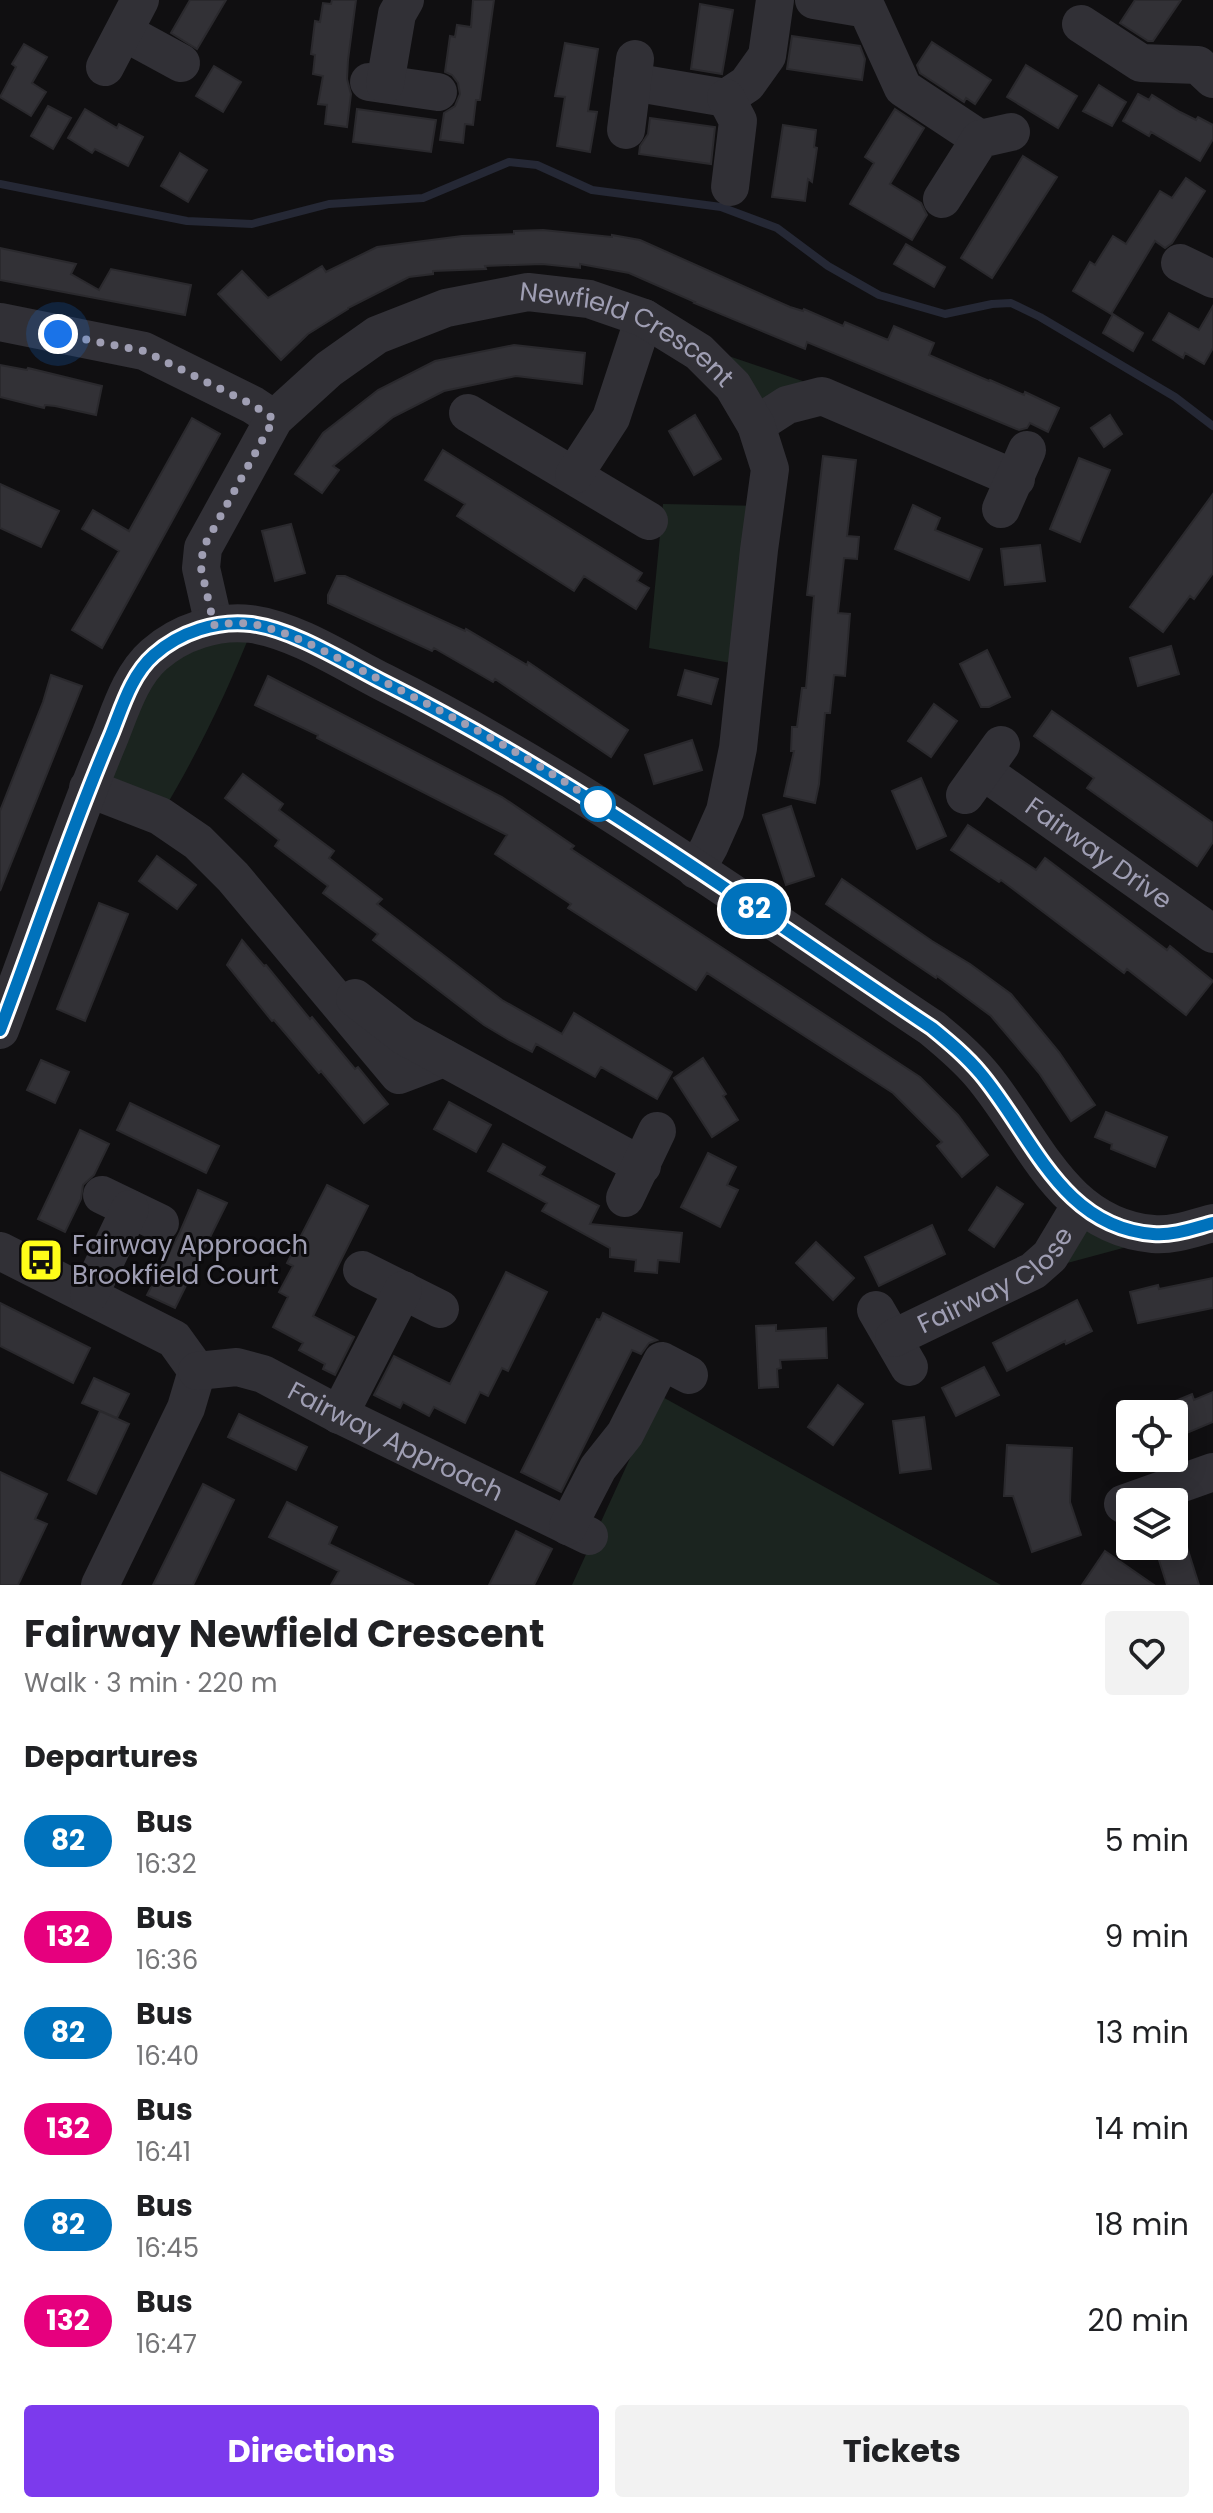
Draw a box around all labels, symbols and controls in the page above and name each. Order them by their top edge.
street label: Newfield Crescent [518,273,742,395]
your location [38,314,78,354]
unlabelled marker [581,787,615,821]
street label: Fairway Drive [1018,789,1180,918]
line badge: 82 [718,883,790,935]
text: 82 [737,889,771,928]
street label: Fairway Close [911,1220,1081,1342]
place label: Fairway Approach Brookfield Court [72,1227,308,1293]
bus stop icon: Fairway Approach Brookfield Court [17,1236,65,1284]
street label: Fairway Approach [282,1373,510,1510]
map controls [1116,1400,1188,1560]
button: locate [1116,1400,1188,1472]
button: layers [1116,1488,1188,1560]
text: Fairway Newfield Crescent [24,1607,544,1660]
button: heart [1105,1611,1189,1695]
text: Walk · 3 min · 220 m [24,1665,278,1701]
text: Departures [24,1735,198,1778]
text: Bus [136,1800,193,1843]
text: 5 min [1105,1819,1189,1862]
text: 82 [51,1821,85,1860]
text: 16:32 [136,1846,197,1882]
text: Bus [136,1896,193,1939]
text: 9 min [1105,1915,1189,1958]
text: 132 [46,1917,90,1956]
text: 16:36 [136,1942,198,1978]
text: Bus [136,1992,193,2035]
text: 13 min [1096,2011,1189,2054]
text: 82 [51,2013,85,2052]
text: 16:40 [136,2038,199,2074]
text: Bus [136,2088,193,2131]
text: 14 min [1095,2107,1189,2150]
text: 132 [46,2109,90,2148]
text: 16:41 [136,2134,191,2170]
text: Bus [136,2184,193,2227]
text: 18 min [1095,2203,1189,2246]
text: 82 [51,2205,85,2244]
text: 16:45 [136,2230,199,2266]
text: Bus [136,2280,193,2323]
text: 20 min [1087,2299,1189,2342]
text: 132 [46,2301,90,2340]
text: 16:47 [136,2326,197,2362]
button: Directions [24,2405,599,2497]
button: Tickets [615,2405,1189,2497]

